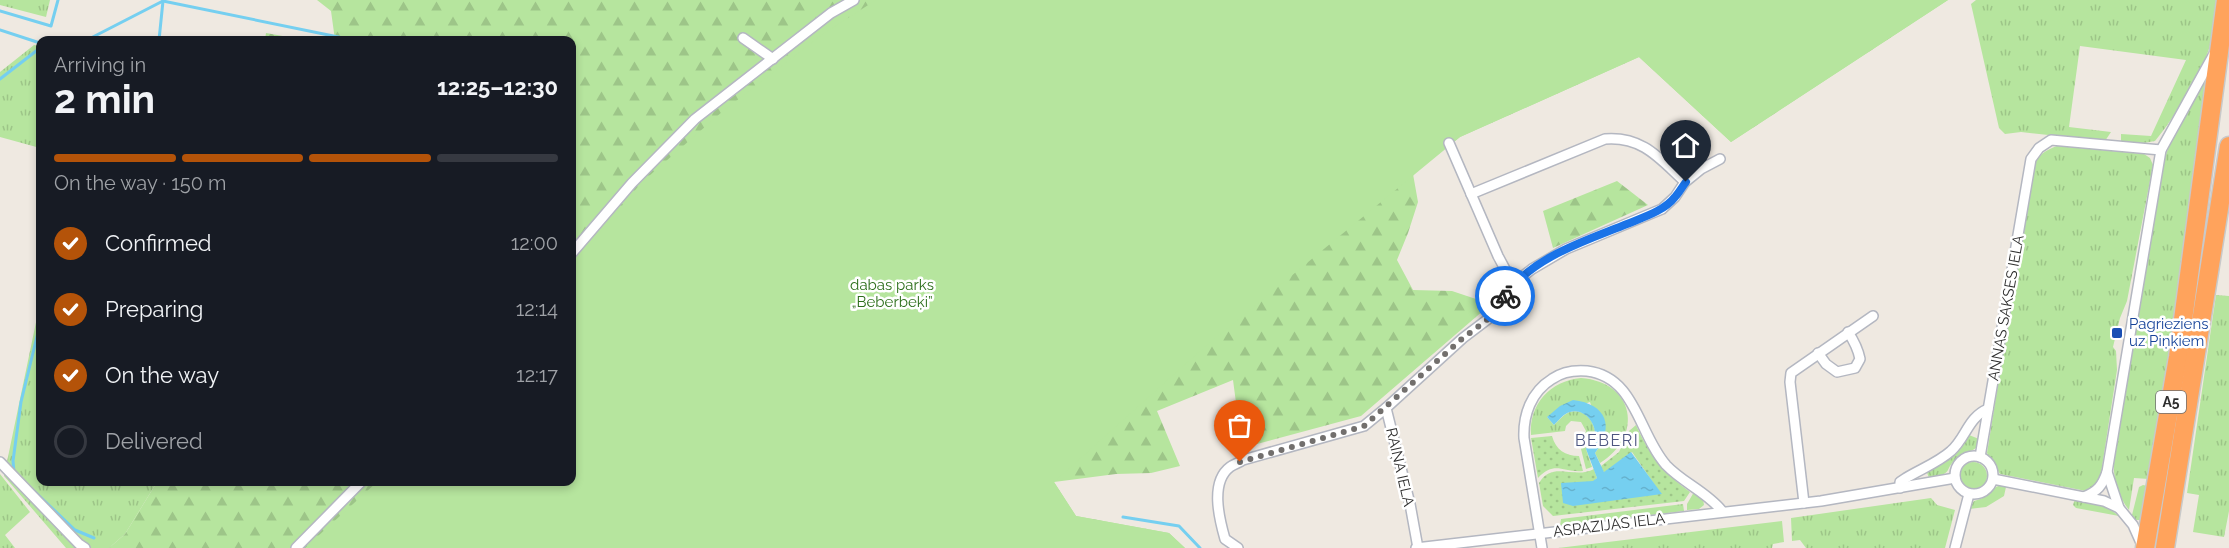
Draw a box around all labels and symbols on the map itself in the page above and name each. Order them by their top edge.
pin [1660,120,1711,182]
street label: ANNAS SAKSES IELA [1984,234,2028,382]
courier [1475,266,1535,326]
park label: dabas parks „Beberbeķi” [850,276,934,311]
place label: Pagrieziens uz Piņķiem [2129,315,2208,350]
marker: Pagrieziens uz Piņķiem [2110,326,2124,340]
road number: A5 [2156,391,2186,413]
pin [1214,400,1265,462]
street label: RAIŅA IELA [1382,426,1418,508]
district label: BEBERI [1575,431,1639,450]
street label: ASPAZIJAS IELA [1552,509,1666,541]

